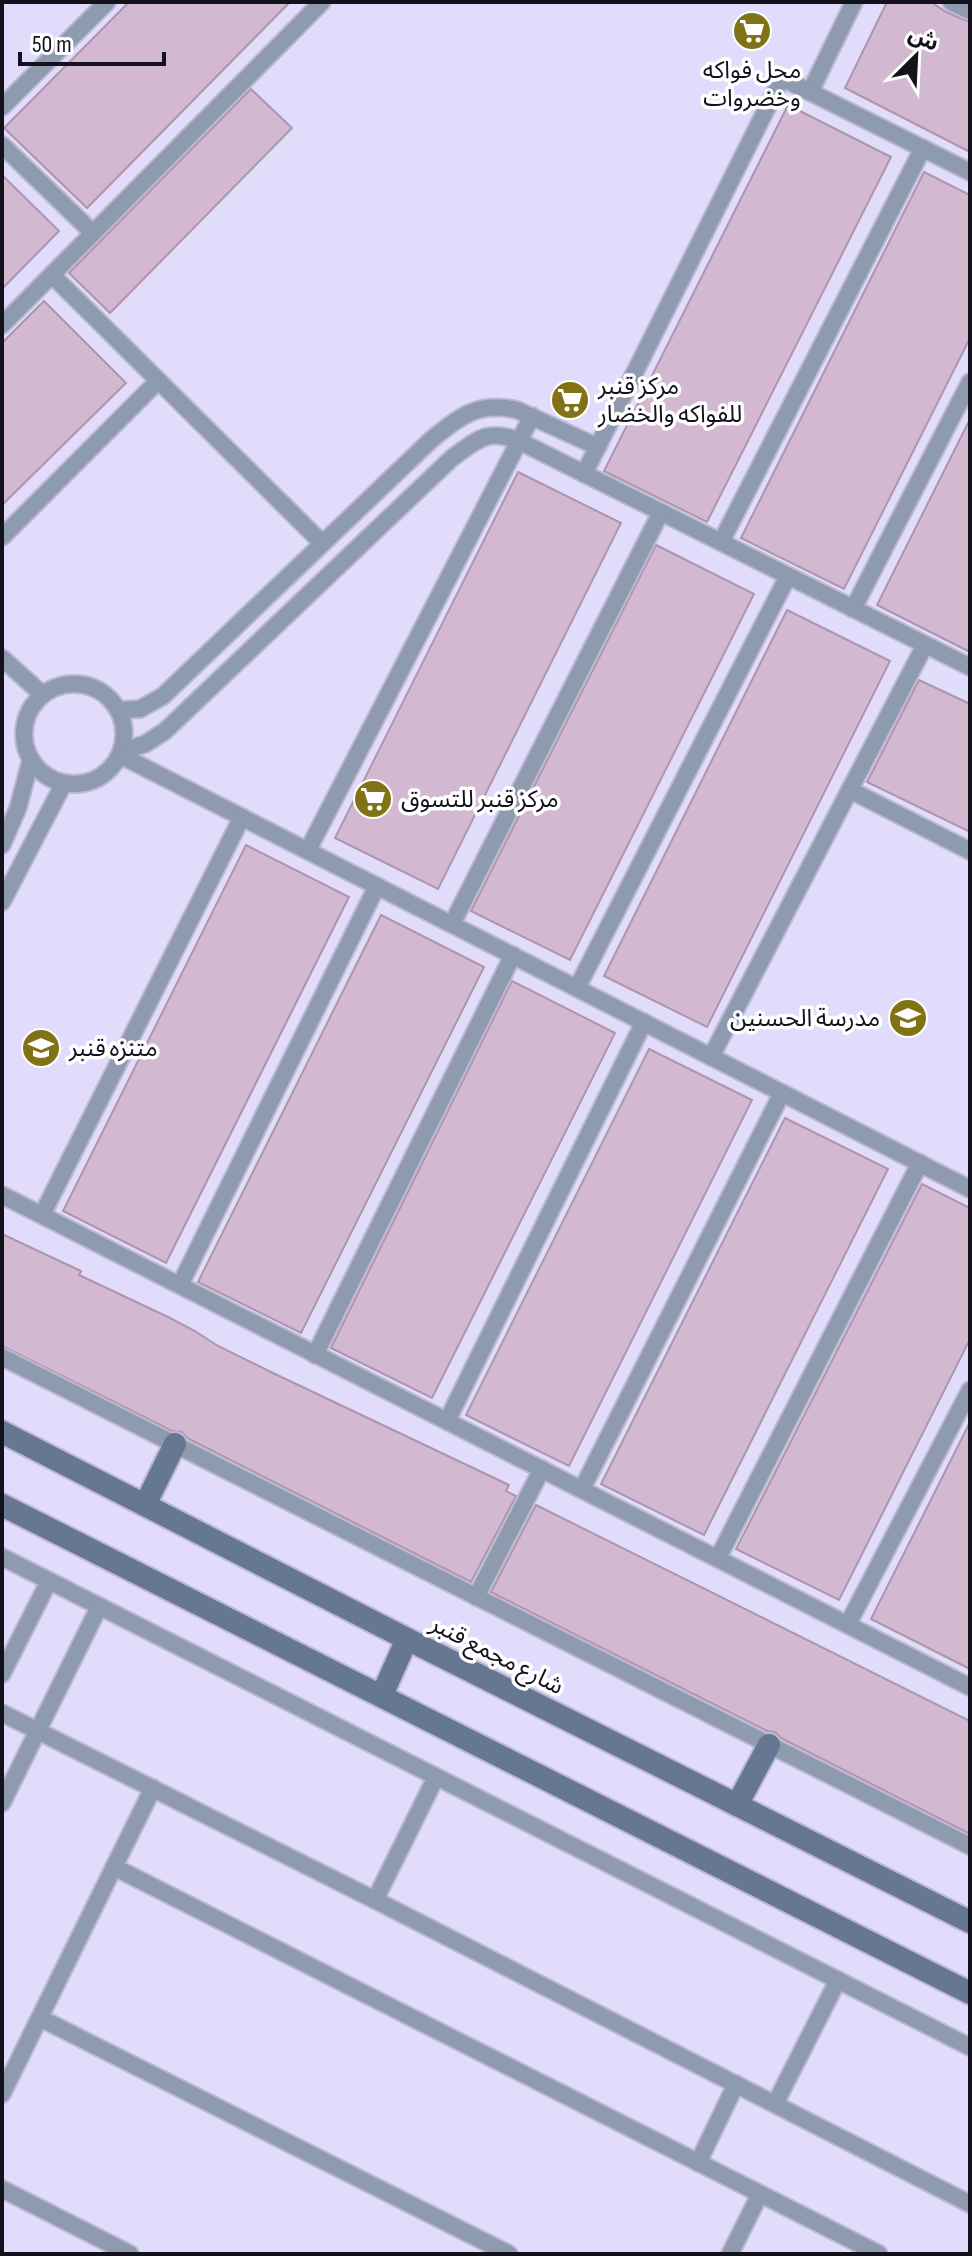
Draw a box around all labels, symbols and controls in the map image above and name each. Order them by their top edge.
supermarket icon: محل فواكه وخضروات [731,10,773,52]
scale bar [20,16,164,66]
north arrow [876,16,956,96]
text: ش [904,21,943,58]
text: 50 m [32,30,72,59]
place label: محل فواكه وخضروات [703,56,801,113]
place label: مركز قنبر للفواكه والخضار [597,372,742,429]
supermarket icon: مركز قنبر للفواكه والخضار [549,379,591,421]
supermarket icon: مركز قنبر للتسوق [352,778,394,820]
place label: مركز قنبر للتسوق [401,785,559,814]
school or university icon: مدرسة الحسنين [887,997,929,1039]
place label: مدرسة الحسنين [730,1004,880,1033]
school or university icon: متنزه قنبر [20,1027,62,1069]
place label: متنزه قنبر [68,1034,158,1063]
street label: شارع مجمع قنبر [424,1609,568,1703]

